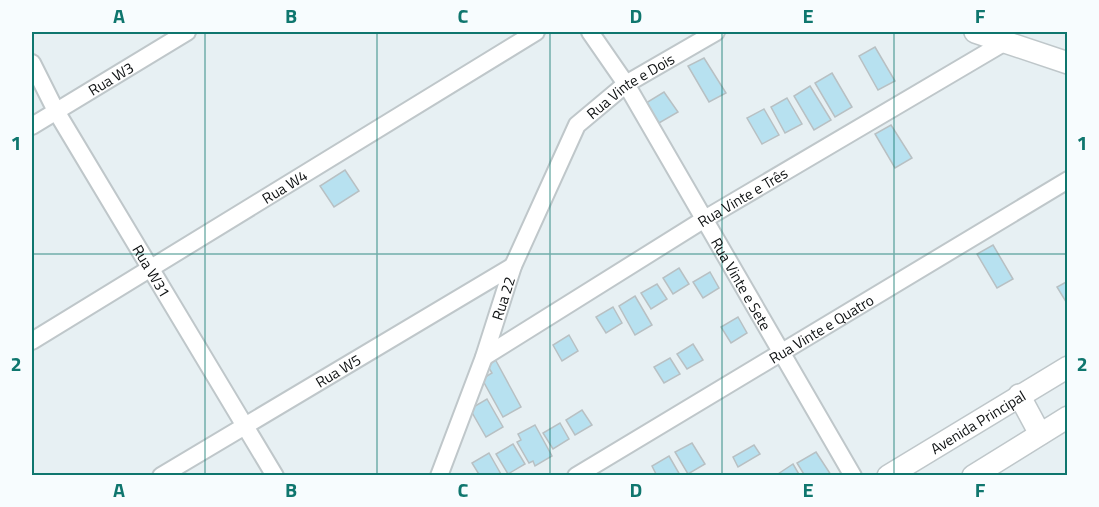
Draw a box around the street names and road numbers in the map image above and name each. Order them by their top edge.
street label: Rua Vinte e Dois [581,47,679,124]
street label: Rua W3 [83,56,138,101]
street label: Rua Vinte e Três [693,161,792,232]
street label: Rua W4 [257,163,312,209]
street label: Rua Vinte e Sete [706,233,778,334]
street label: Rua W31 [127,240,177,302]
street label: Rua 22 [485,273,521,323]
street label: Rua Vinte e Quatro [764,288,878,369]
street label: Rua W5 [311,348,365,393]
street label: Avenida Principal [926,384,1030,459]

